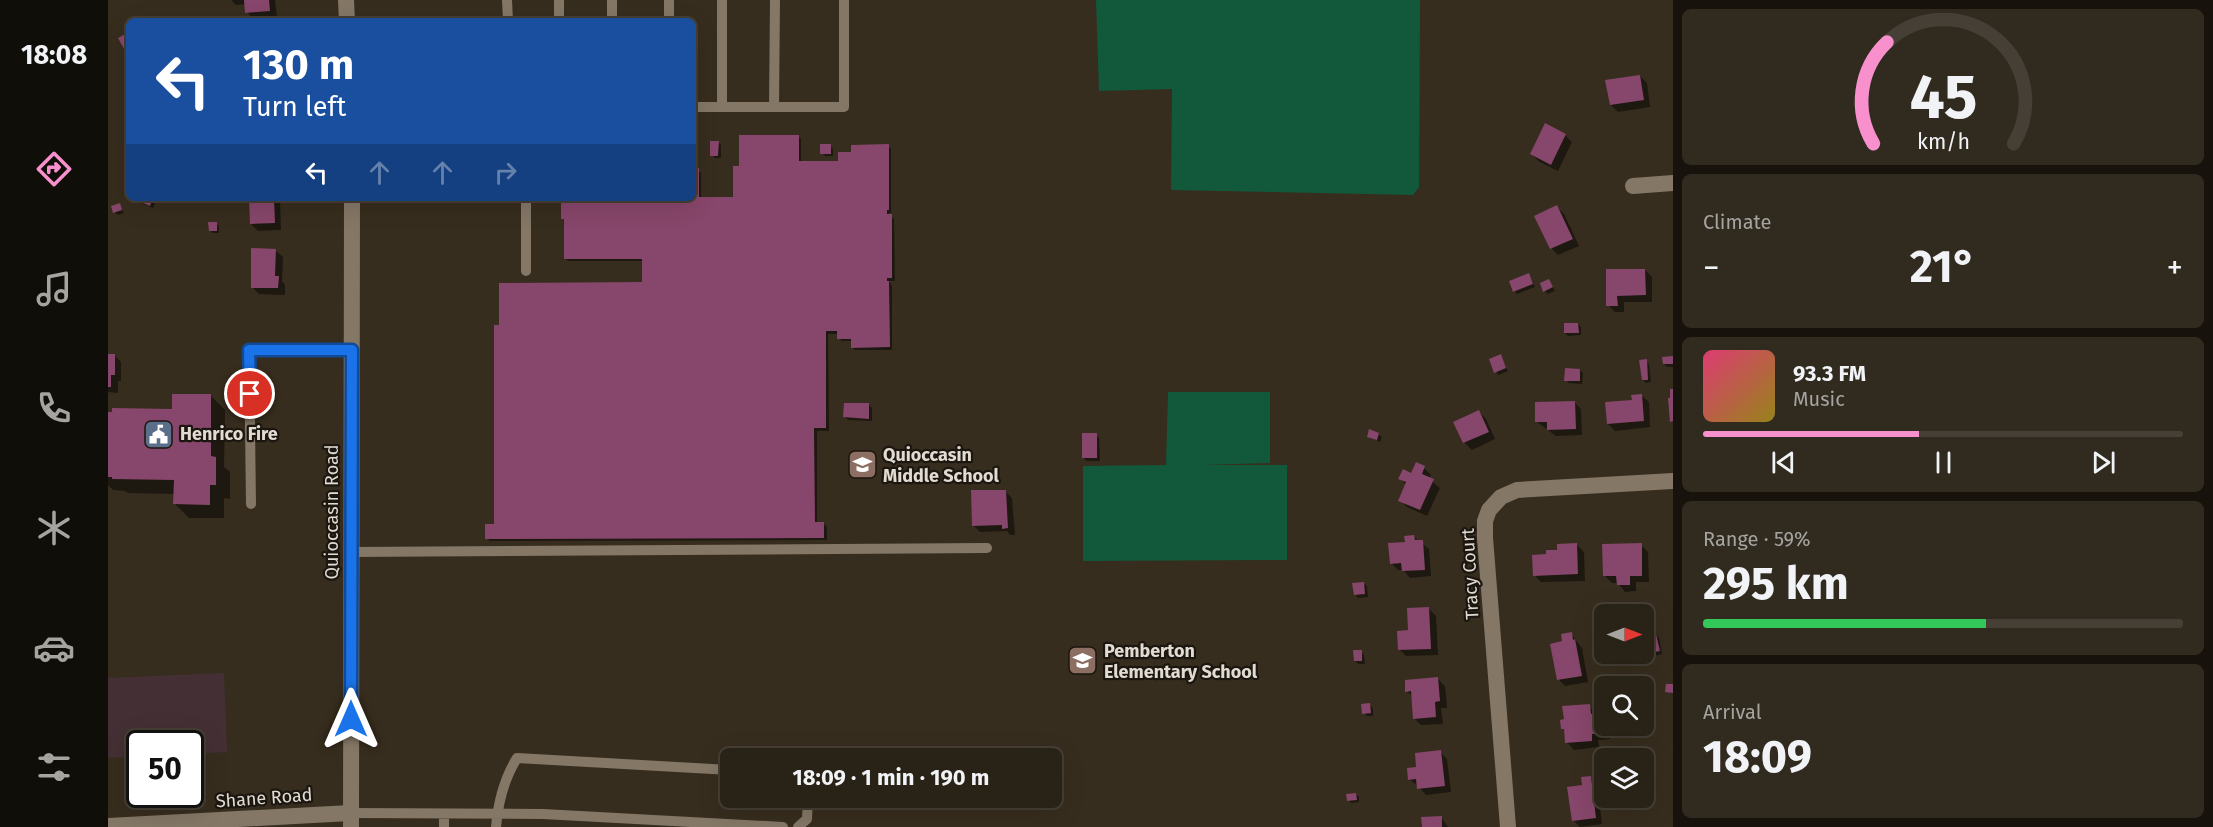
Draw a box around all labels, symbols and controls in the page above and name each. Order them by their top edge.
text: 18:08 [21,39,87,71]
text: 130 m [243,40,354,90]
icon: left [144,42,222,120]
text: 45 [1909,60,1977,135]
text: Turn left [243,91,346,123]
text: km/h [1916,129,1970,155]
icon: directions [33,148,75,190]
icon: left [300,156,333,189]
icon: ahead [363,156,396,189]
icon: ahead [426,156,459,189]
icon: right [489,156,522,189]
text: Climate [1703,210,1771,234]
text: 21° [1910,240,1976,294]
text: − [1703,248,1720,288]
text: + [2167,248,2183,288]
icon: music [33,268,75,310]
text: 93.3 FM [1793,360,1866,387]
pin [224,368,275,419]
icon: arrive [233,377,266,410]
icon: phone [33,387,75,429]
text: Music [1793,387,1845,411]
public building icon: Henrico Fire [143,418,175,450]
place label: Henrico Fire [180,423,278,445]
street label: Quioccasin Road [321,444,343,580]
place label: Quioccasin Middle School [883,444,1000,487]
icon: previous [1767,446,1800,479]
icon: pause [1927,446,1960,479]
icon: next [2087,446,2120,479]
school or university icon: Quioccasin Middle School [846,449,878,481]
icon: climate [33,507,75,549]
street label: Tracy Court [1457,527,1483,620]
text: Range · 59% [1703,527,1811,551]
text: 295 km [1703,557,1849,611]
north arrow [1594,604,1654,664]
map controls [1594,604,1654,808]
icon: car [33,627,75,669]
place label: Pemberton Elementary School [1104,640,1258,683]
school or university icon: Pemberton Elementary School [1067,645,1099,677]
button: search [1594,676,1654,736]
position arrow [319,687,383,751]
text: Arrival [1703,700,1762,724]
speed limit sign: 50 [126,730,204,808]
text: 18:09 [1703,730,1812,784]
icon: filters [33,746,75,788]
button: layers [1594,748,1654,808]
text: 18:09 · 1 min · 190 m [793,764,989,791]
street label: Shane Road [215,784,313,812]

